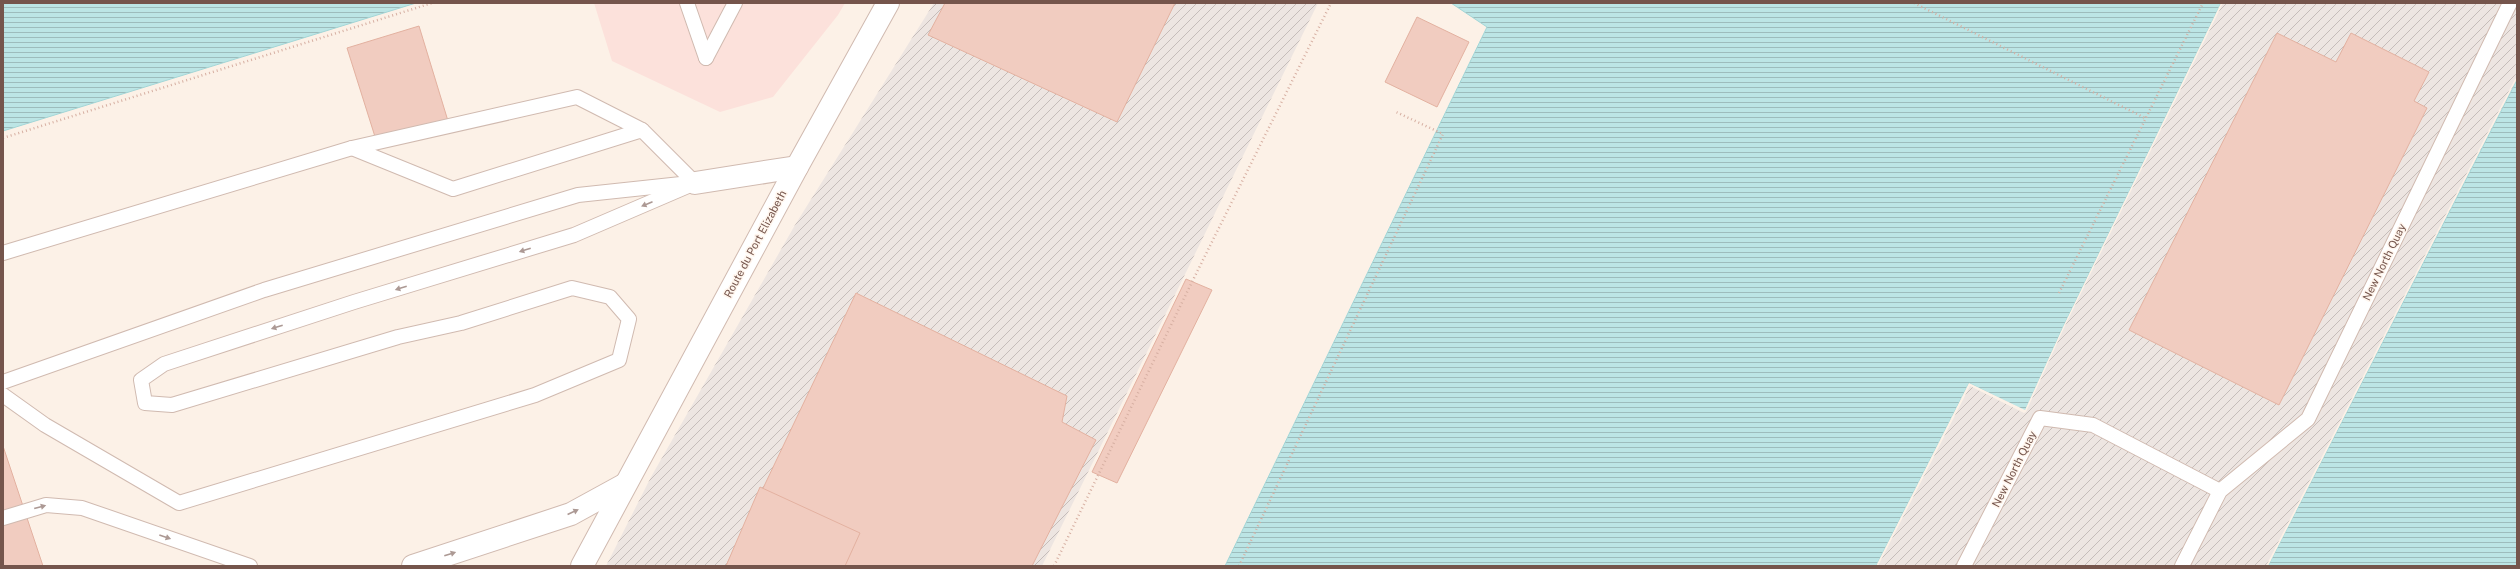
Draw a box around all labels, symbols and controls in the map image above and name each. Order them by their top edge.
street label: Route du Port Elizabeth [722,188,788,300]
one-way arrow [641,201,652,207]
street label: New North Quay [2360,222,2408,302]
one-way arrow [519,247,531,253]
one-way arrow [394,285,406,291]
one-way arrow [271,324,283,330]
street label: New North Quay [1990,429,2038,509]
one-way arrow [34,504,47,510]
one-way arrow [568,509,579,515]
one-way arrow [160,534,172,540]
one-way arrow [444,551,456,557]

